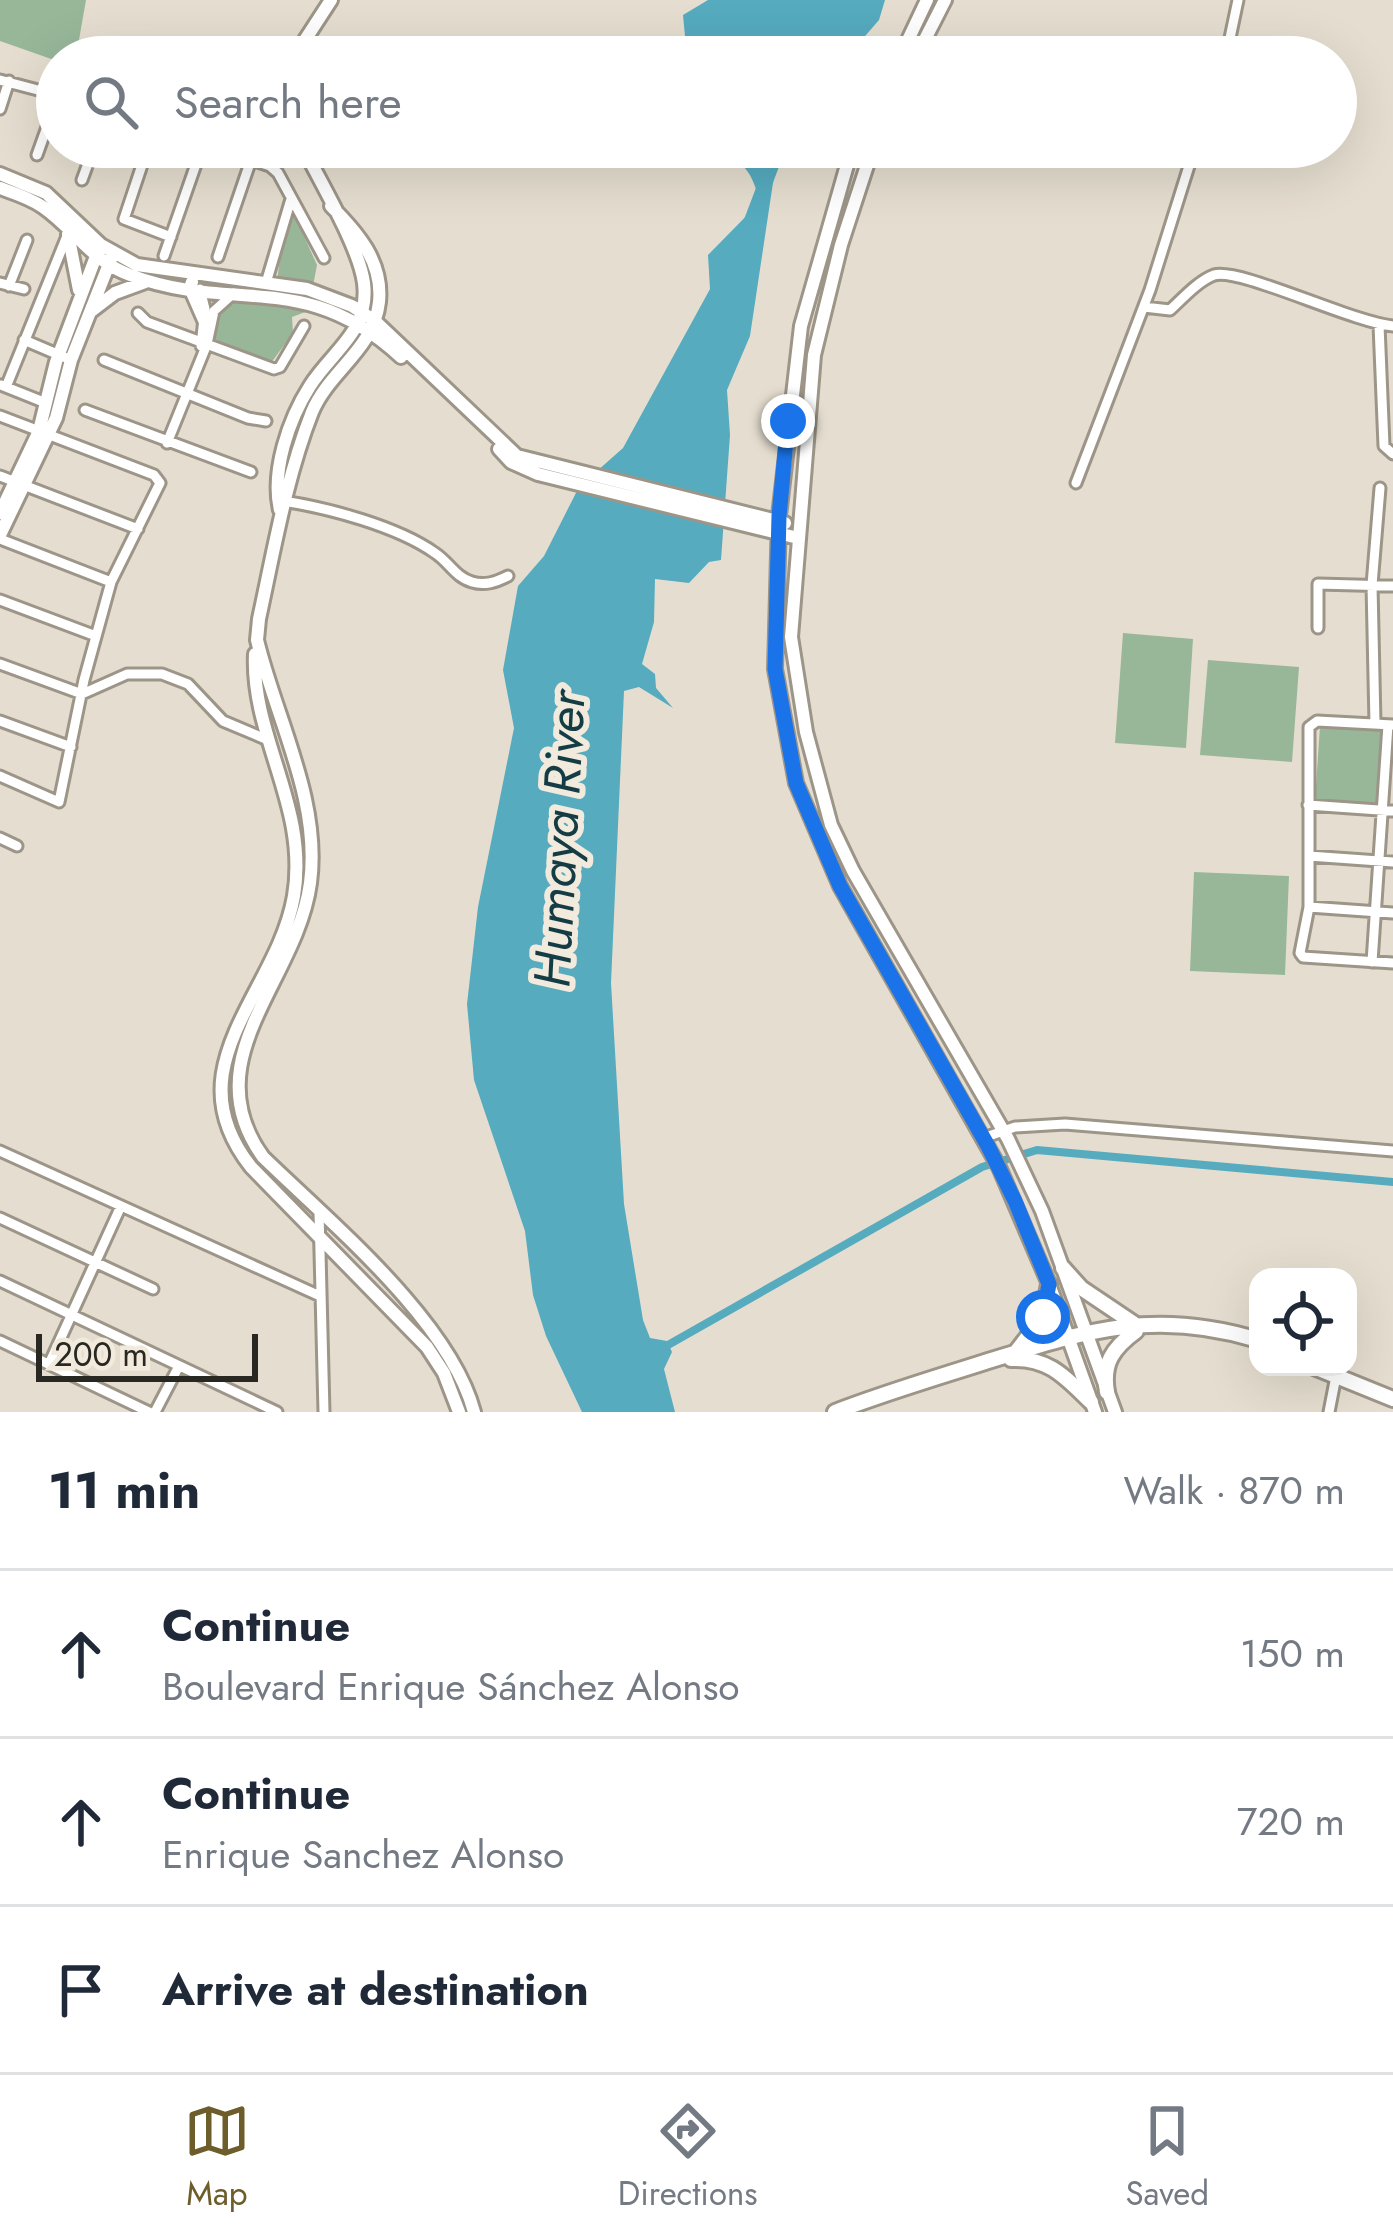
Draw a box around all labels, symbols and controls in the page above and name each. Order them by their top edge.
search box [36,36,1357,168]
icon: search [78,69,144,135]
text: Search here [174,70,402,135]
route end [761,394,815,448]
water label: Humaya River [514,686,604,989]
map controls [1249,1268,1357,1376]
button: locate [1249,1268,1357,1376]
route start [1016,1290,1070,1344]
scale bar [36,1328,258,1381]
text: 200 m [54,1331,148,1378]
text: 11 min [48,1453,200,1527]
text: Walk · 870 m [1124,1462,1345,1519]
text: Continue [162,1593,350,1658]
icon: ahead [48,1621,114,1687]
text: 150 m [1240,1625,1345,1682]
text: Boulevard Enrique Sánchez Alonso [162,1658,740,1715]
text: Continue [162,1761,350,1826]
icon: ahead [48,1789,114,1855]
text: 720 m [1237,1793,1345,1850]
text: Enrique Sanchez Alonso [162,1826,564,1883]
icon: arrive [48,1957,114,2023]
text: Arrive at destination [162,1957,589,2022]
tab: Map [184,2098,250,2217]
tab: Directions [618,2098,758,2217]
tab: Saved [1125,2098,1209,2217]

